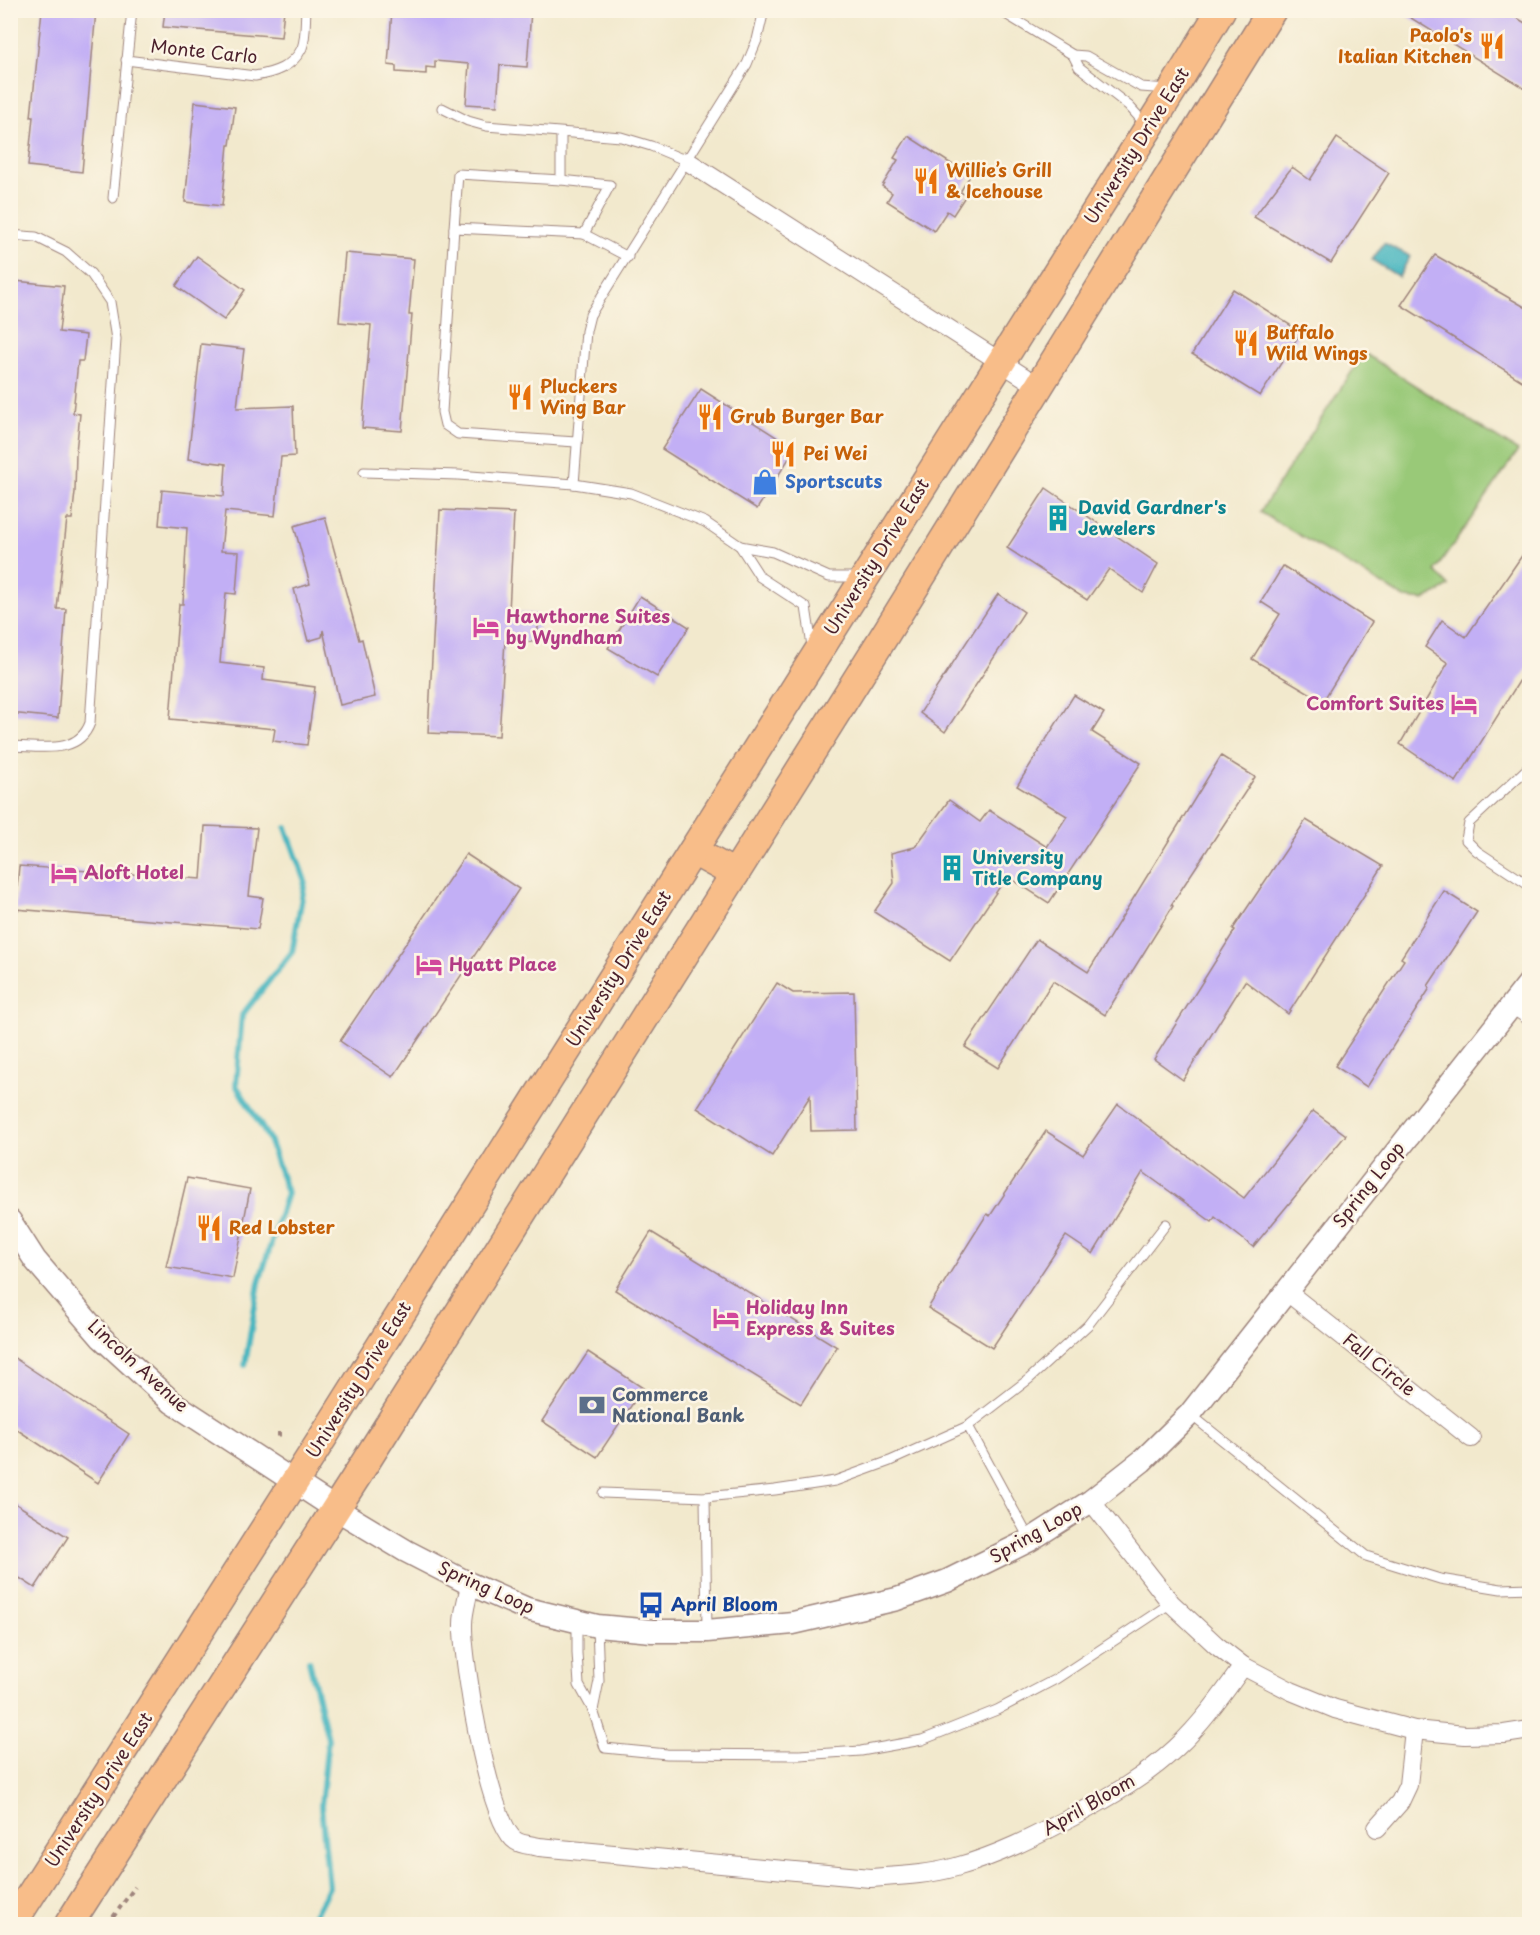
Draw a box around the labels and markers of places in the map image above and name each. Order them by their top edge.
place label: Paolo's Italian Kitchen [1338,21,1472,69]
restaurant icon: Paolo's Italian Kitchen [1477,31,1507,61]
place label: Willie’s Grill & Icehouse [946,156,1052,204]
restaurant icon: Willie’s Grill & Icehouse [911,166,941,196]
place label: Buffalo Wild Wings [1266,318,1368,366]
restaurant icon: Buffalo Wild Wings [1231,328,1261,358]
place label: Pluckers Wing Bar [540,372,627,420]
restaurant icon: Pluckers Wing Bar [505,382,535,412]
restaurant icon: Grub Burger Bar [695,402,725,432]
place label: Grub Burger Bar [730,402,884,429]
restaurant icon: Pei Wei [768,439,798,469]
place label: Pei Wei [803,439,868,466]
shop icon: Sportscuts [750,467,780,497]
place label: Sportscuts [785,467,882,494]
place label: David Gardner's Jewelers [1078,493,1227,541]
building icon: David Gardner's Jewelers [1043,503,1073,533]
place label: Hawthorne Suites by Wyndham [506,602,670,650]
hotel icon: Hawthorne Suites by Wyndham [471,612,501,642]
place label: Comfort Suites [1306,689,1444,716]
hotel icon: Comfort Suites [1449,689,1479,719]
place label: University Title Company [972,843,1102,891]
building icon: University Title Company [937,853,967,883]
hotel icon: Aloft Hotel [49,858,79,888]
place label: Aloft Hotel [84,858,184,885]
hotel icon: Hyatt Place [414,950,444,980]
place label: Hyatt Place [449,950,557,977]
restaurant icon: Red Lobster [194,1213,224,1243]
place label: Red Lobster [229,1213,336,1240]
place label: Holiday Inn Express & Suites [746,1293,895,1341]
hotel icon: Holiday Inn Express & Suites [711,1303,741,1333]
place label: Commerce National Bank [612,1380,745,1428]
bank icon: Commerce National Bank [577,1390,607,1420]
bus stop icon: April Bloom [636,1590,666,1620]
place label: April Bloom [671,1590,778,1617]

